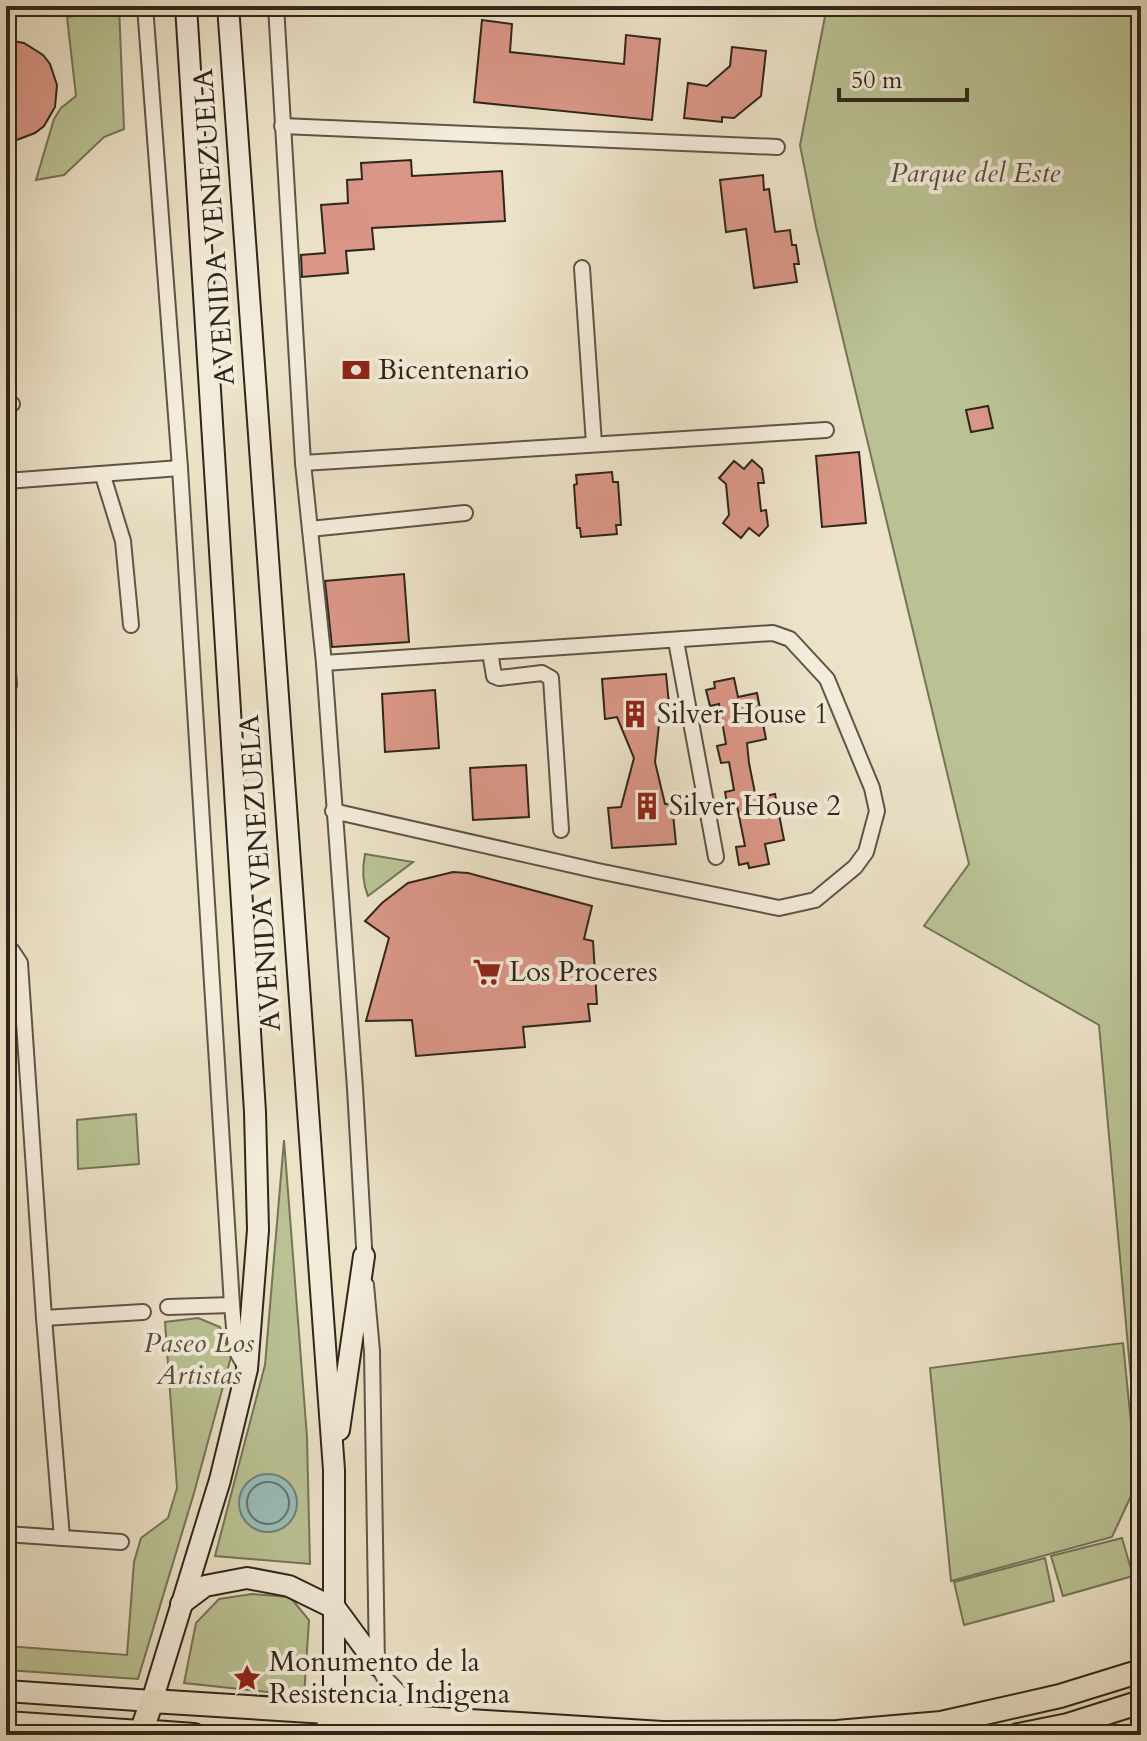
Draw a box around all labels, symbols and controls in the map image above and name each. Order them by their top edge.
scale bar [839,52,967,102]
text: 50 m [851,64,903,97]
street label: AVENIDA VENEZUELA [184,67,244,387]
park label: Parque del Este [890,154,1060,192]
place label: Bicentenario [378,351,529,389]
bank icon: Bicentenario [341,355,371,385]
place label: Silver House 1 [657,695,829,733]
building icon: Silver House 1 [620,699,650,729]
street label: AVENIDA VENEZUELA [230,713,290,1033]
place label: Silver House 2 [669,787,841,825]
building icon: Silver House 2 [632,791,662,821]
place label: Los Proceres [509,953,658,991]
supermarket icon: Los Proceres [472,957,502,987]
park label: Paseo Los Artistas [144,1324,255,1394]
place label: Monumento de la Resistencia Indigena [269,1643,510,1713]
place icon: Monumento de la Resistencia Indigena [232,1663,262,1693]

